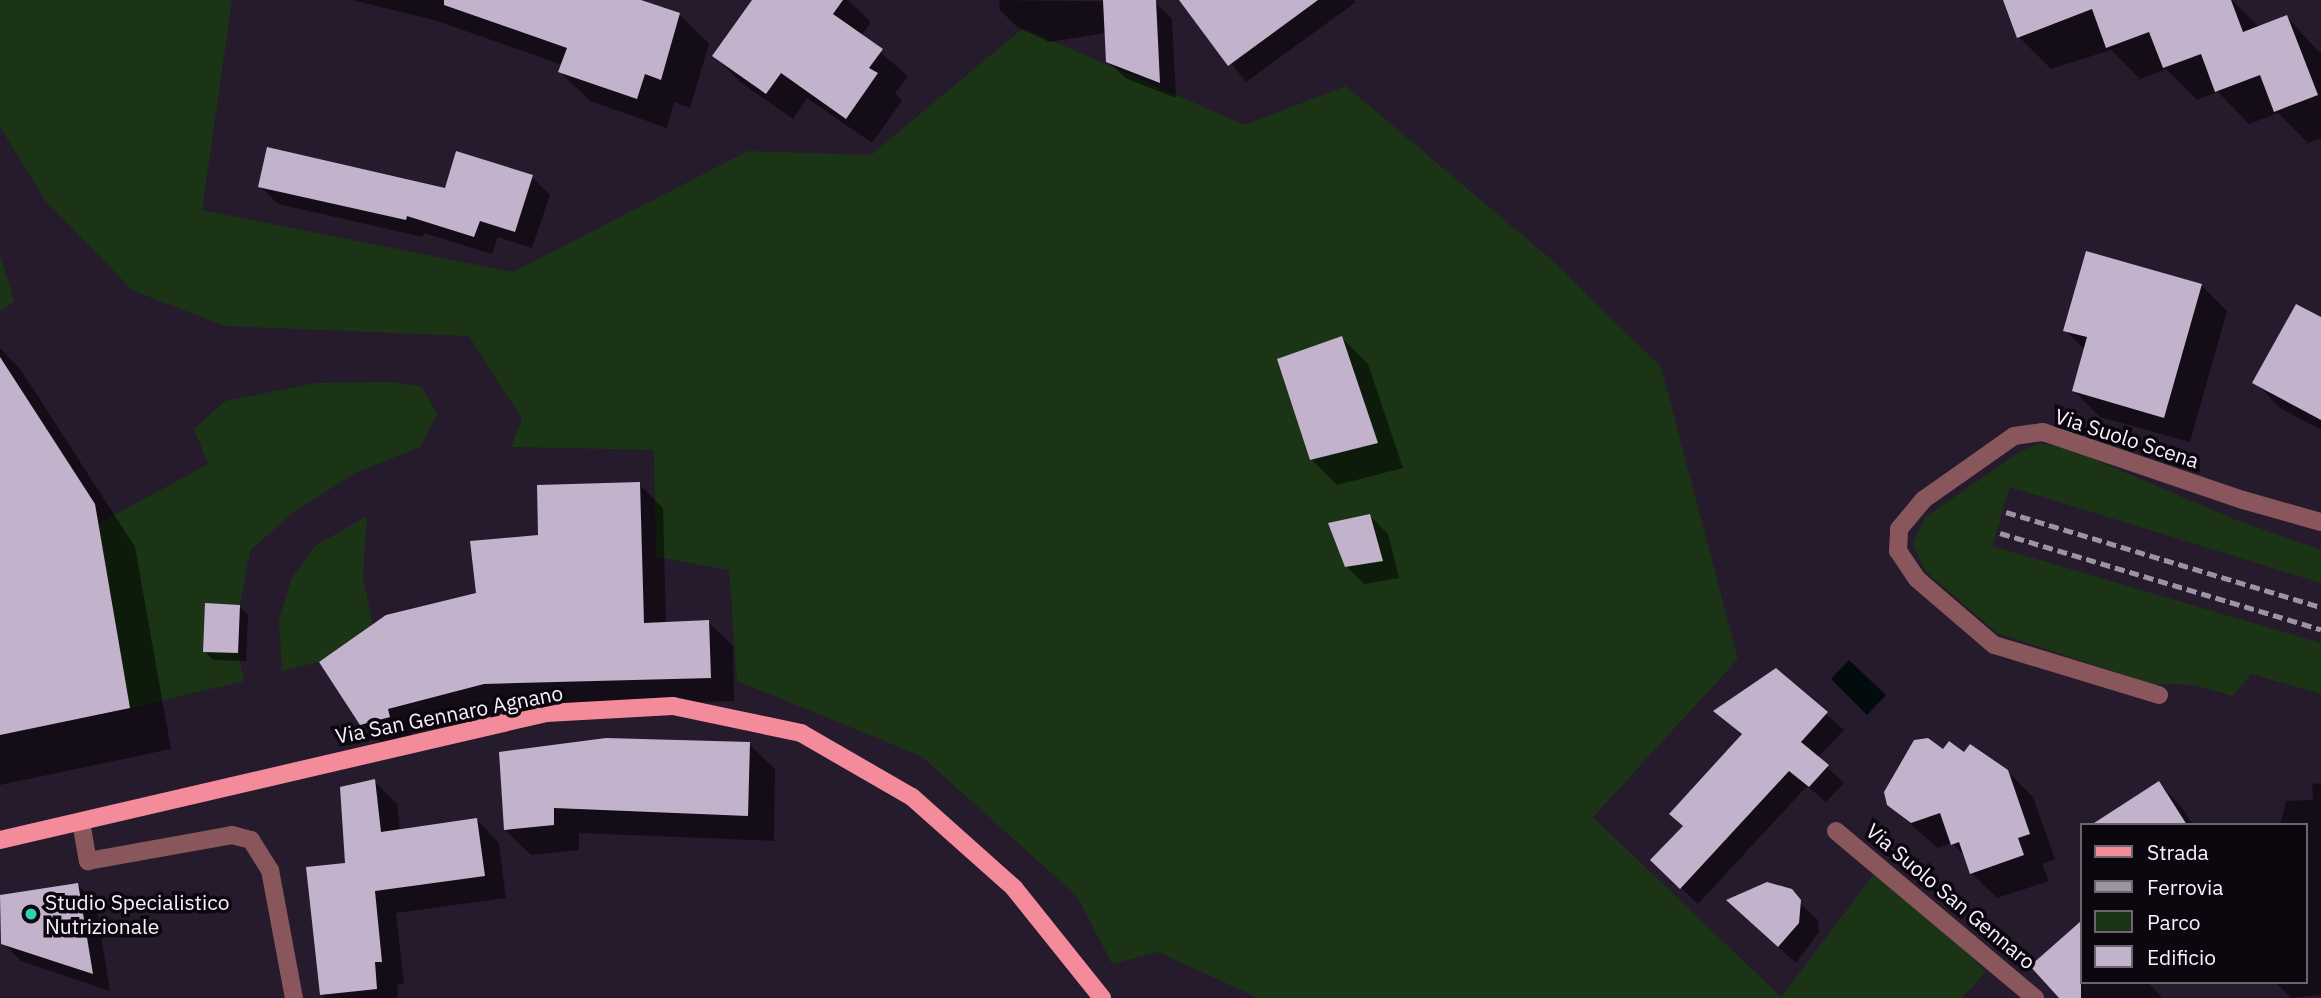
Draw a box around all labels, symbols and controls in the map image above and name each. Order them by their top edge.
street label: Via Suolo Scena [2052,403,2202,473]
street label: Via San Gennaro Agnano [333,680,565,748]
street label: Via Suolo San Gennaro [1861,818,2041,974]
legend [2080,823,2307,984]
text: Strada [2147,838,2209,866]
text: Ferrovia [2147,873,2223,901]
place label: Studio Specialistico Nutrizionale [45,889,229,939]
marker: Studio Specialistico Nutrizionale [23,906,39,922]
text: Parco [2147,908,2201,936]
text: Edificio [2147,943,2216,971]

